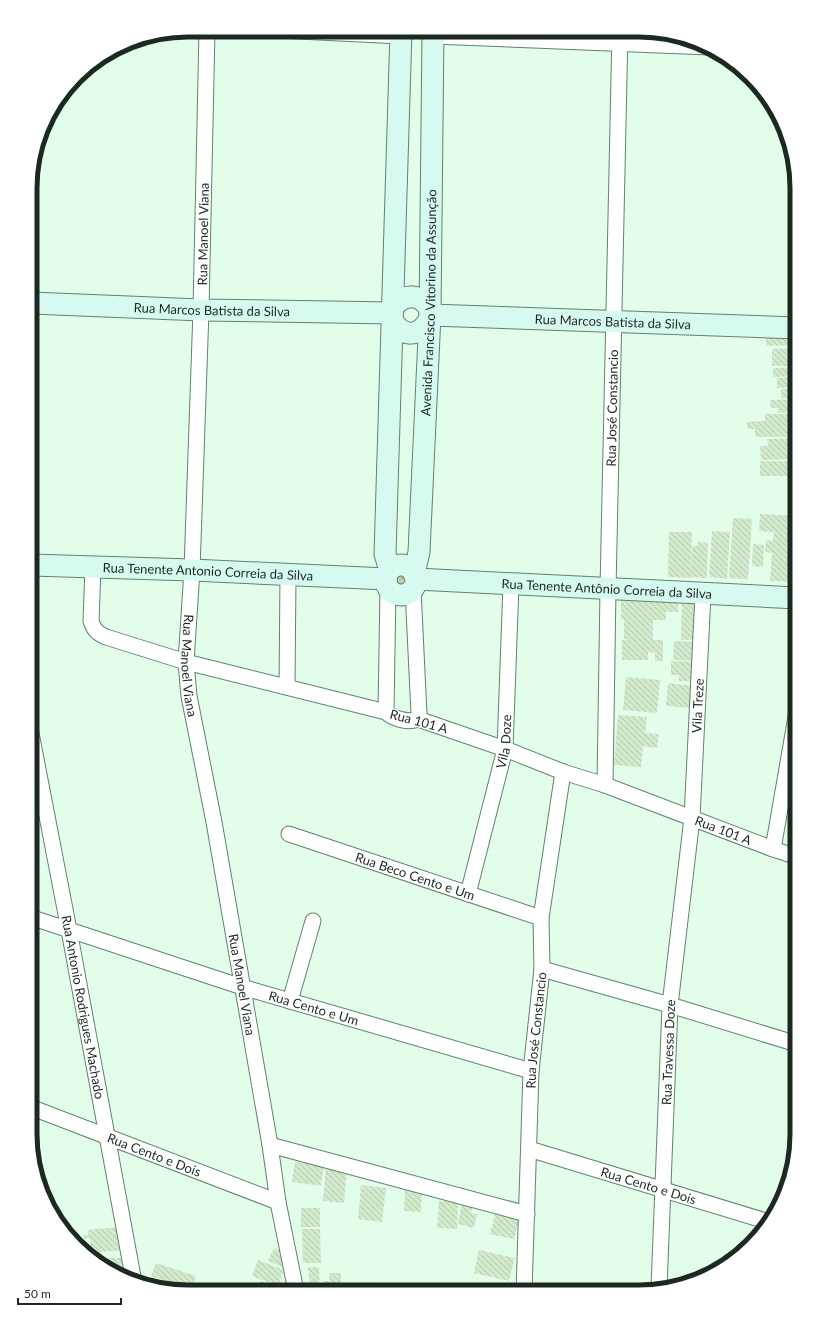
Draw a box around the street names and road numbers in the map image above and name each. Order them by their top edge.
street label: Rua Manoel Viana [194,182,212,286]
street label: Avenida Francisco Vitorino da Assunção [417,189,439,416]
street label: Rua Marcos Batista da Silva [133,299,290,319]
street label: Rua Marcos Batista da Silva [534,311,691,332]
street label: Rua José Constancio [603,349,621,467]
street label: Rua Tenente Antonio Correia da Silva [102,559,313,584]
street label: Rua Tenente Antônio Correia da Silva [501,575,712,602]
street label: Rua Manoel Viana [178,614,201,718]
street label: Vila Treze [688,678,707,733]
street label: Rua 101 A [388,706,450,736]
street label: Vila Doze [492,714,514,770]
street label: Rua 101 A [693,812,754,848]
street label: Rua Beco Cento e Um [353,849,477,903]
street label: Rua Antonio Rodrigues Machado [58,914,108,1100]
street label: Rua Manoel Viana [226,933,259,1037]
street label: Rua José Constancio [522,971,550,1089]
street label: Rua Cento e Um [267,987,361,1029]
street label: Rua Travessa Doze [658,998,679,1105]
street label: Rua Cento e Dois [105,1129,204,1180]
street label: Rua Cento e Dois [599,1163,699,1208]

